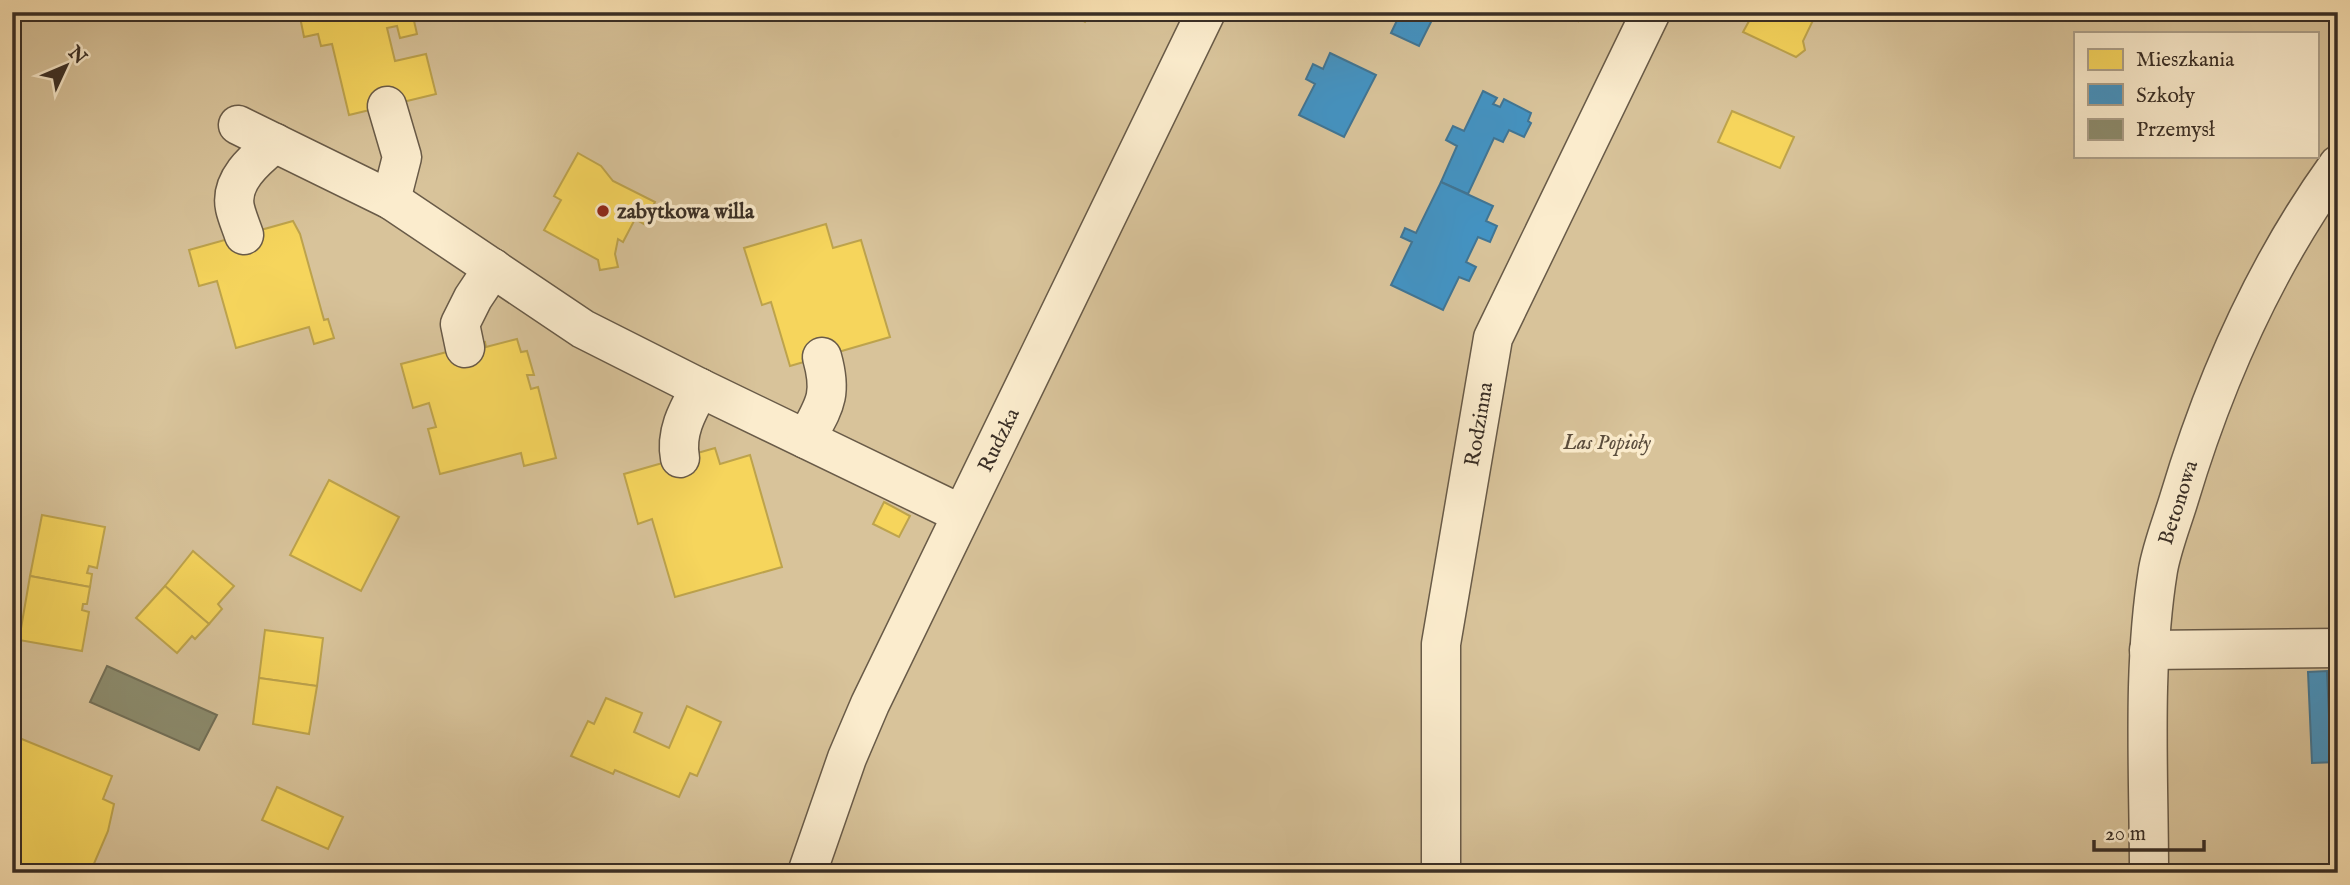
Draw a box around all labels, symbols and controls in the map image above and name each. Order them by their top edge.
north arrow [32,32,102,102]
legend [2074,32,2318,158]
text: N [62,41,92,70]
text: Mieszkania [2136,47,2235,74]
text: Szkoły [2136,83,2196,110]
text: Przemysł [2136,117,2215,144]
place label: zabytkowa willa [617,199,755,226]
marker: zabytkowa willa [595,203,611,219]
street label: Rodzinna [1459,379,1500,469]
street label: Rudzka [973,403,1027,477]
park label: Las Popioły [1562,430,1651,457]
street label: Betonowa [2153,456,2206,548]
scale bar [2094,808,2205,852]
text: 20 m [2105,821,2146,848]

